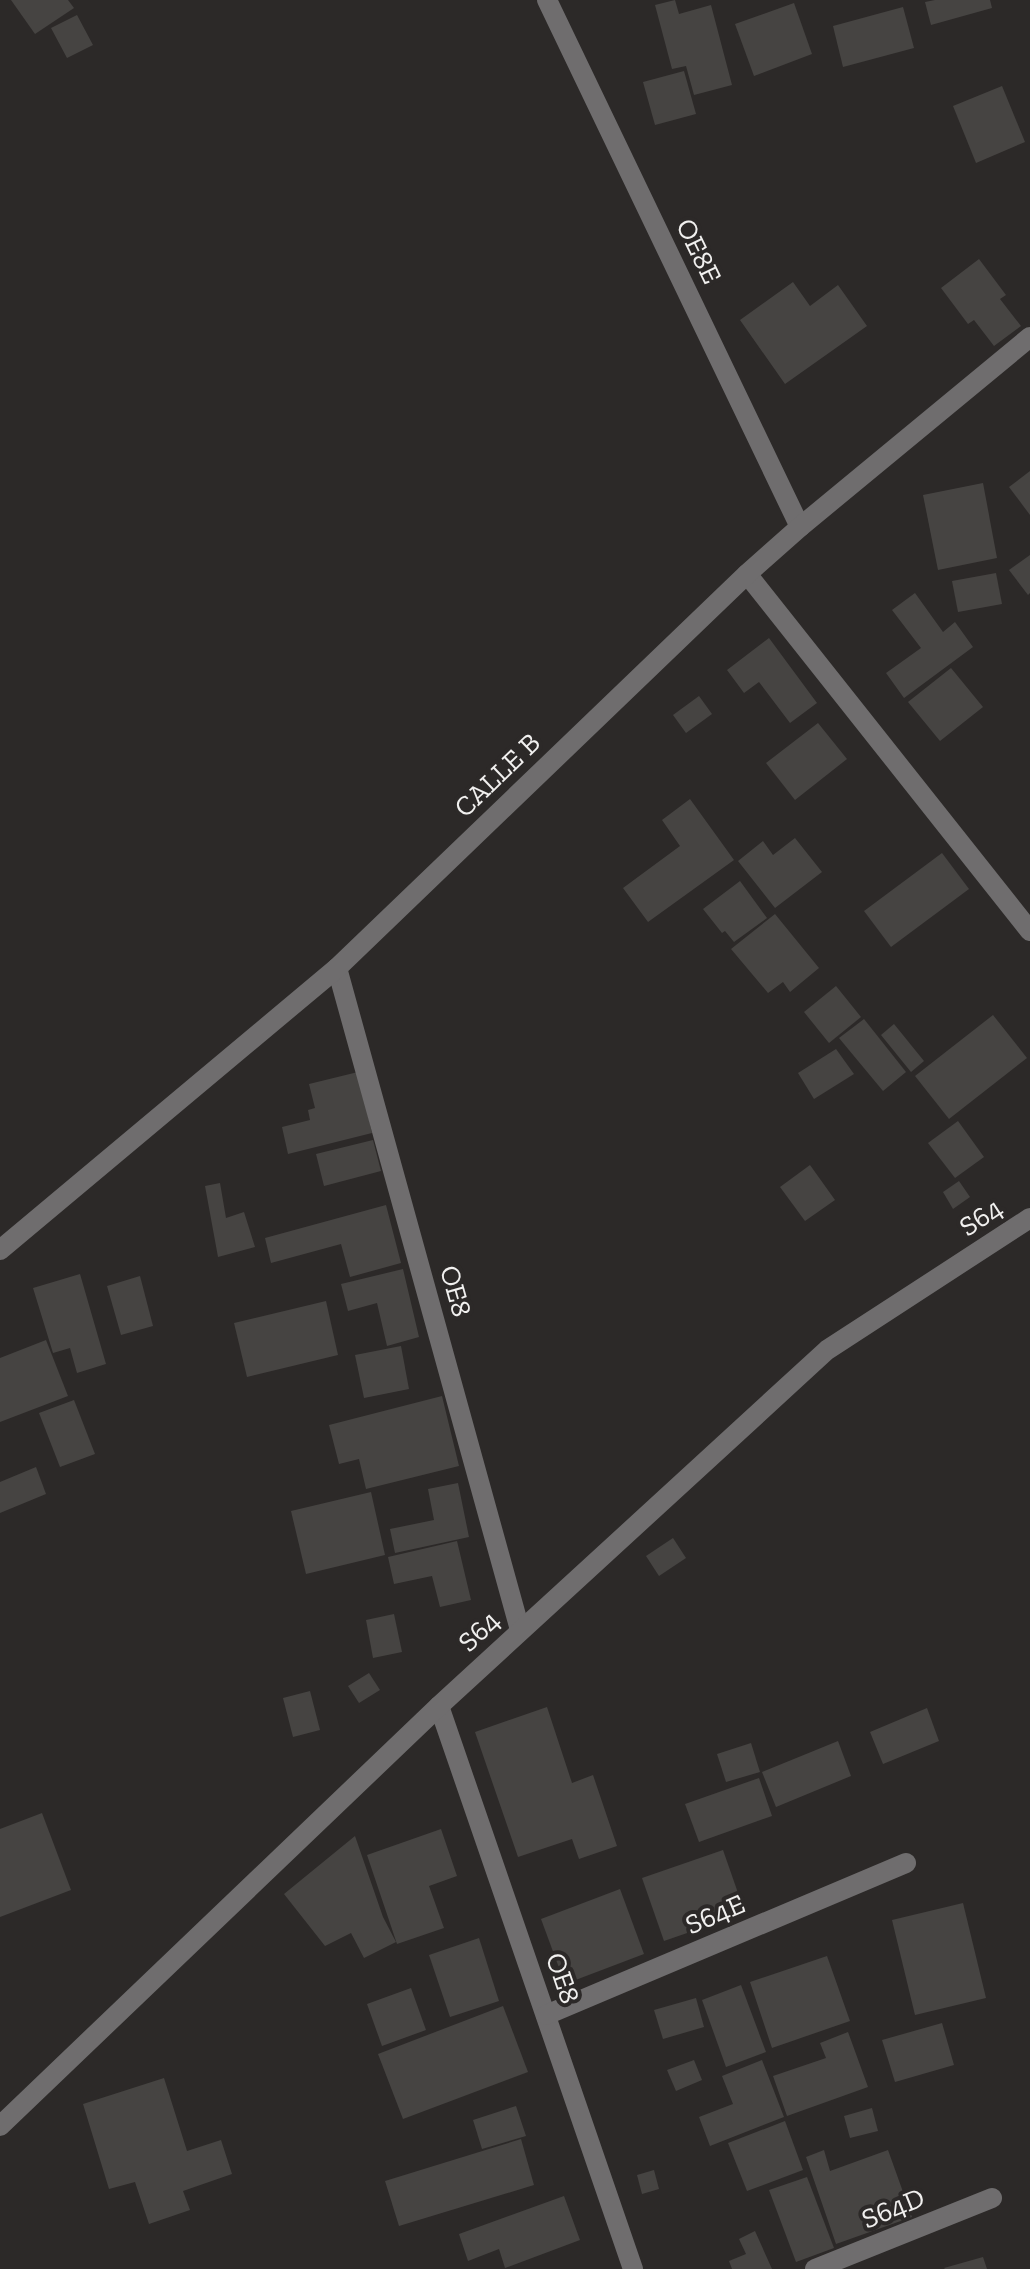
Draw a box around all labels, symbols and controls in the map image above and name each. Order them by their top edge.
street label: OE8E [669,213,729,289]
street label: CALLE B [447,726,547,824]
street label: S64 [953,1191,1009,1243]
street label: OE8 [433,1262,479,1320]
street label: S64 [451,1604,507,1658]
street label: S64E [680,1887,750,1941]
street label: OE8 [539,1948,587,2008]
street label: S64D [857,2181,929,2235]

